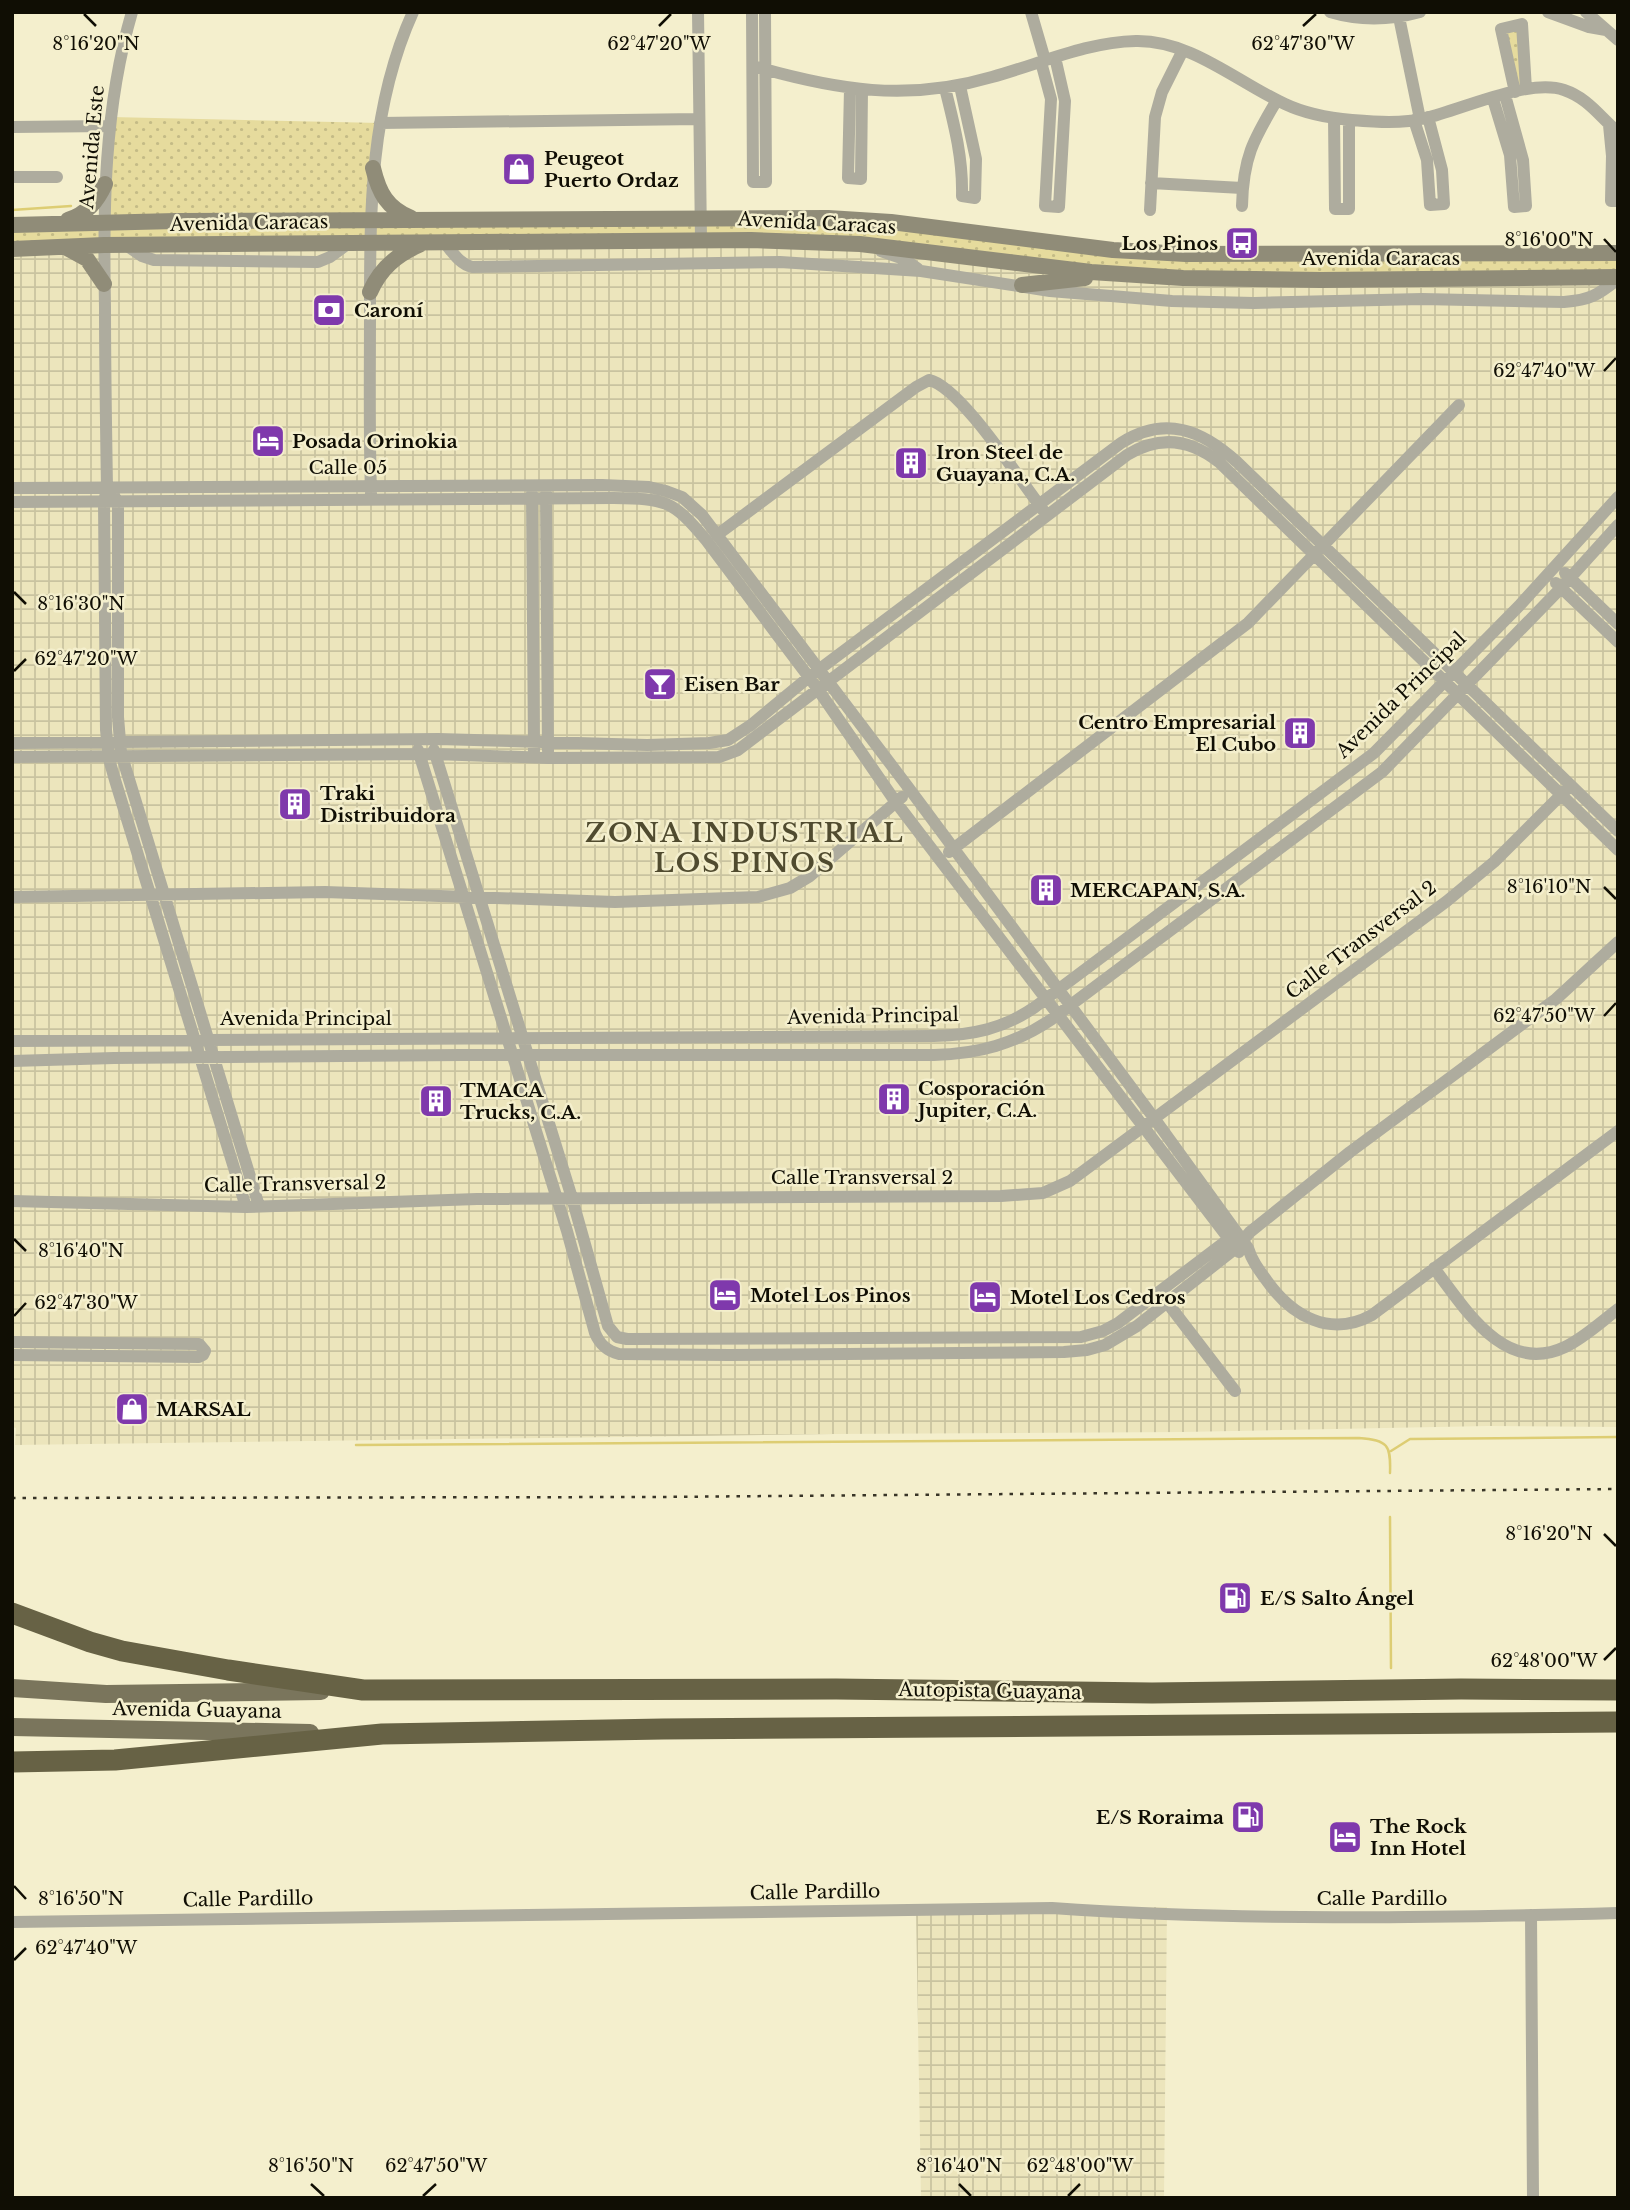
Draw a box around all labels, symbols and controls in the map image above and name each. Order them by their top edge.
text: 8°16'20"N [52,33,140,55]
text: 62°47'20"W [607,33,712,55]
text: 62°47'30"W [1251,33,1356,55]
street label: Avenida Este [75,84,109,211]
place label: Peugeot Puerto Ordaz [544,147,679,192]
shop icon: Peugeot Puerto Ordaz [500,150,538,188]
street label: Avenida Caracas [736,207,897,239]
street label: Avenida Caracas [169,210,328,236]
bus stop icon: Los Pinos [1223,224,1261,262]
text: 8°16'00"N [1504,229,1594,251]
place label: Los Pinos [1122,232,1218,255]
street label: Avenida Caracas [1301,247,1460,270]
bank icon: Caroní [310,291,348,329]
place label: Caroní [354,299,423,322]
text: 62°47'40"W [1493,360,1596,382]
hotel icon: Posada Orinokia [249,422,287,460]
place label: Posada Orinokia [292,430,458,453]
place label: Iron Steel de Guayana, C.A. [936,441,1075,486]
building icon: Iron Steel de Guayana, C.A. [892,444,930,482]
street label: Calle 05 [309,456,387,479]
text: 8°16'30"N [37,593,125,615]
street label: Avenida Principal [1331,627,1471,764]
text: 62°47'20"W [34,648,139,670]
bar icon: Eisen Bar [641,665,679,703]
place label: Eisen Bar [684,673,780,696]
place label: Centro Empresarial El Cubo [1078,711,1276,756]
building icon: Centro Empresarial El Cubo [1281,714,1319,752]
place label: Traki Distribuidora [320,782,456,827]
building icon: Traki Distribuidora [276,785,314,823]
district label: ZONA INDUSTRIAL LOS PINOS [585,817,905,879]
building icon: MERCAPAN, S.A. [1027,871,1065,909]
street label: Calle Transversal 2 [1281,876,1441,1004]
text: 8°16'10"N [1507,876,1591,898]
place label: MERCAPAN, S.A. [1070,879,1246,902]
street label: Avenida Principal [786,1003,959,1029]
text: 62°47'50"W [1493,1005,1596,1027]
street label: Avenida Principal [219,1007,392,1030]
place label: Cosporación Jupiter, C.A. [914,1077,1045,1122]
place label: TMACA Trucks, C.A. [460,1079,581,1124]
building icon: Cosporación Jupiter, C.A. [875,1080,913,1118]
building icon: TMACA Trucks, C.A. [417,1082,455,1120]
street label: Calle Transversal 2 [771,1166,953,1189]
street label: Calle Transversal 2 [204,1171,386,1197]
text: 8°16'40"N [38,1240,124,1262]
hotel icon: Motel Los Pinos [706,1276,744,1314]
hotel icon: Motel Los Cedros [966,1278,1004,1316]
place label: Motel Los Pinos [750,1284,911,1307]
place label: Motel Los Cedros [1010,1286,1186,1309]
text: 62°47'30"W [34,1292,139,1314]
shop icon: MARSAL [113,1390,151,1428]
place label: MARSAL [156,1398,251,1421]
text: 8°16'20"N [1505,1523,1593,1545]
fuel station icon: E/S Salto Ángel [1216,1579,1254,1617]
place label: E/S Salto Ángel [1260,1587,1414,1610]
text: 62°48'00"W [1490,1650,1598,1672]
street label: Autopista Guayana [897,1678,1082,1704]
street label: Avenida Guayana [111,1697,282,1723]
fuel station icon: E/S Roraima [1229,1798,1267,1836]
place label: E/S Roraima [1096,1806,1224,1829]
place label: The Rock Inn Hotel [1370,1815,1467,1860]
hotel icon: The Rock Inn Hotel [1326,1818,1364,1856]
street label: Calle Pardillo [749,1879,881,1905]
street label: Calle Pardillo [182,1886,314,1912]
street label: Calle Pardillo [1317,1887,1447,1910]
text: 8°16'50"N [38,1888,124,1910]
text: 62°47'40"W [35,1937,138,1959]
text: 8°16'50"N [268,2155,354,2177]
text: 62°47'50"W [385,2155,488,2177]
text: 8°16'40"N [916,2155,1002,2177]
text: 62°48'00"W [1026,2155,1134,2177]

